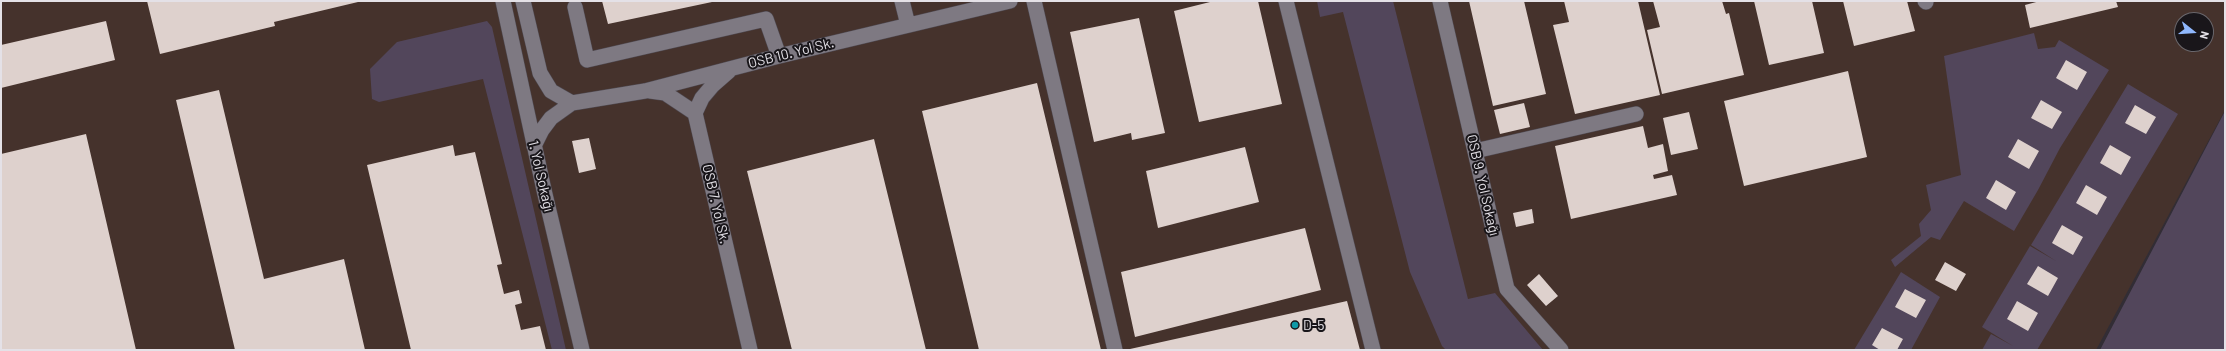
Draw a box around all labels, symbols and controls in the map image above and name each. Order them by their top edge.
north arrow [2174,12,2214,52]
text: N [2198,30,2212,41]
street label: OSB 10. Yol Sk. [746,34,836,72]
street label: OSB 9. Yol Sokağı [1463,133,1503,237]
street label: 1. Yol Sokağı [525,139,557,213]
street label: OSB 7. Yol Sk. [699,163,733,245]
place label: D-5 [1303,317,1324,333]
marker: D-5 [1290,320,1300,330]

